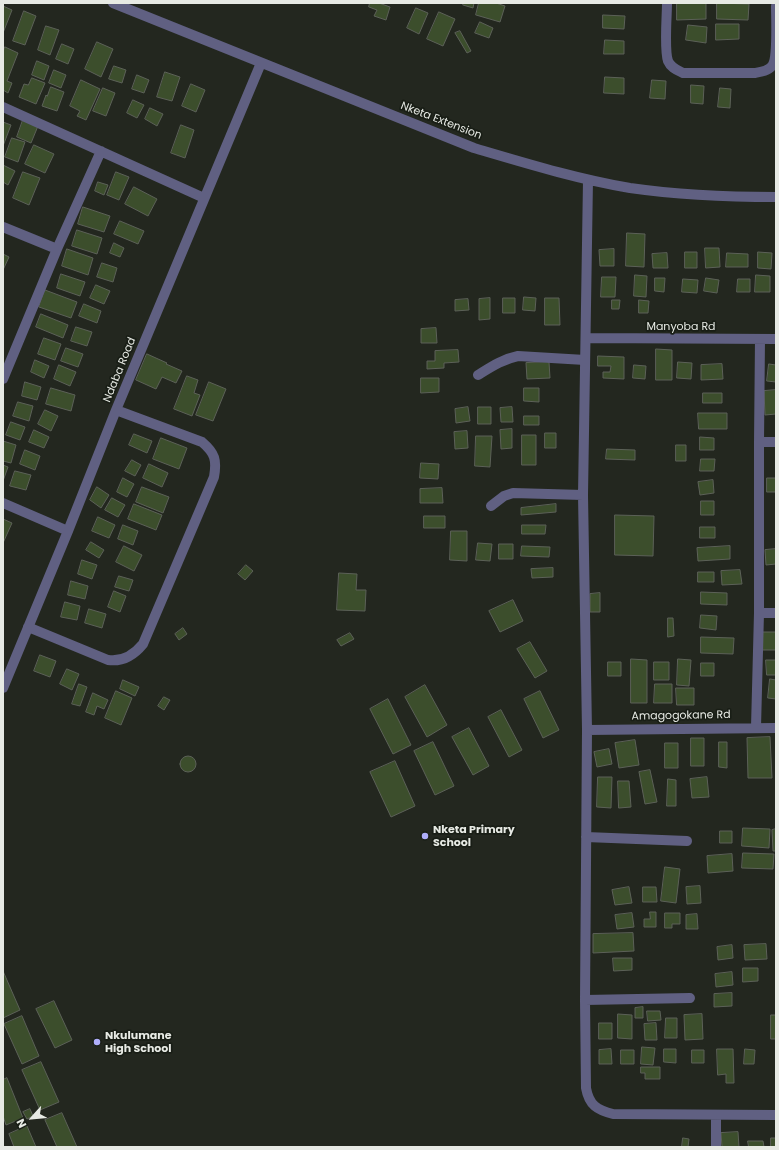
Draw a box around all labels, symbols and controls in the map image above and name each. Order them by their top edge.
street label: Nketa Extension [399,99,483,143]
street label: Manyoba Rd [646,320,716,334]
street label: Ndaba Road [101,336,139,404]
street label: Amagogokane Rd [631,709,731,723]
place label: Nketa Primary School [433,823,515,849]
marker: Nketa Primary School [420,831,430,841]
place label: Nkulumane High School [105,1029,172,1055]
marker: Nkulumane High School [92,1037,102,1047]
north arrow [12,1098,52,1138]
text: N [12,1116,30,1131]

